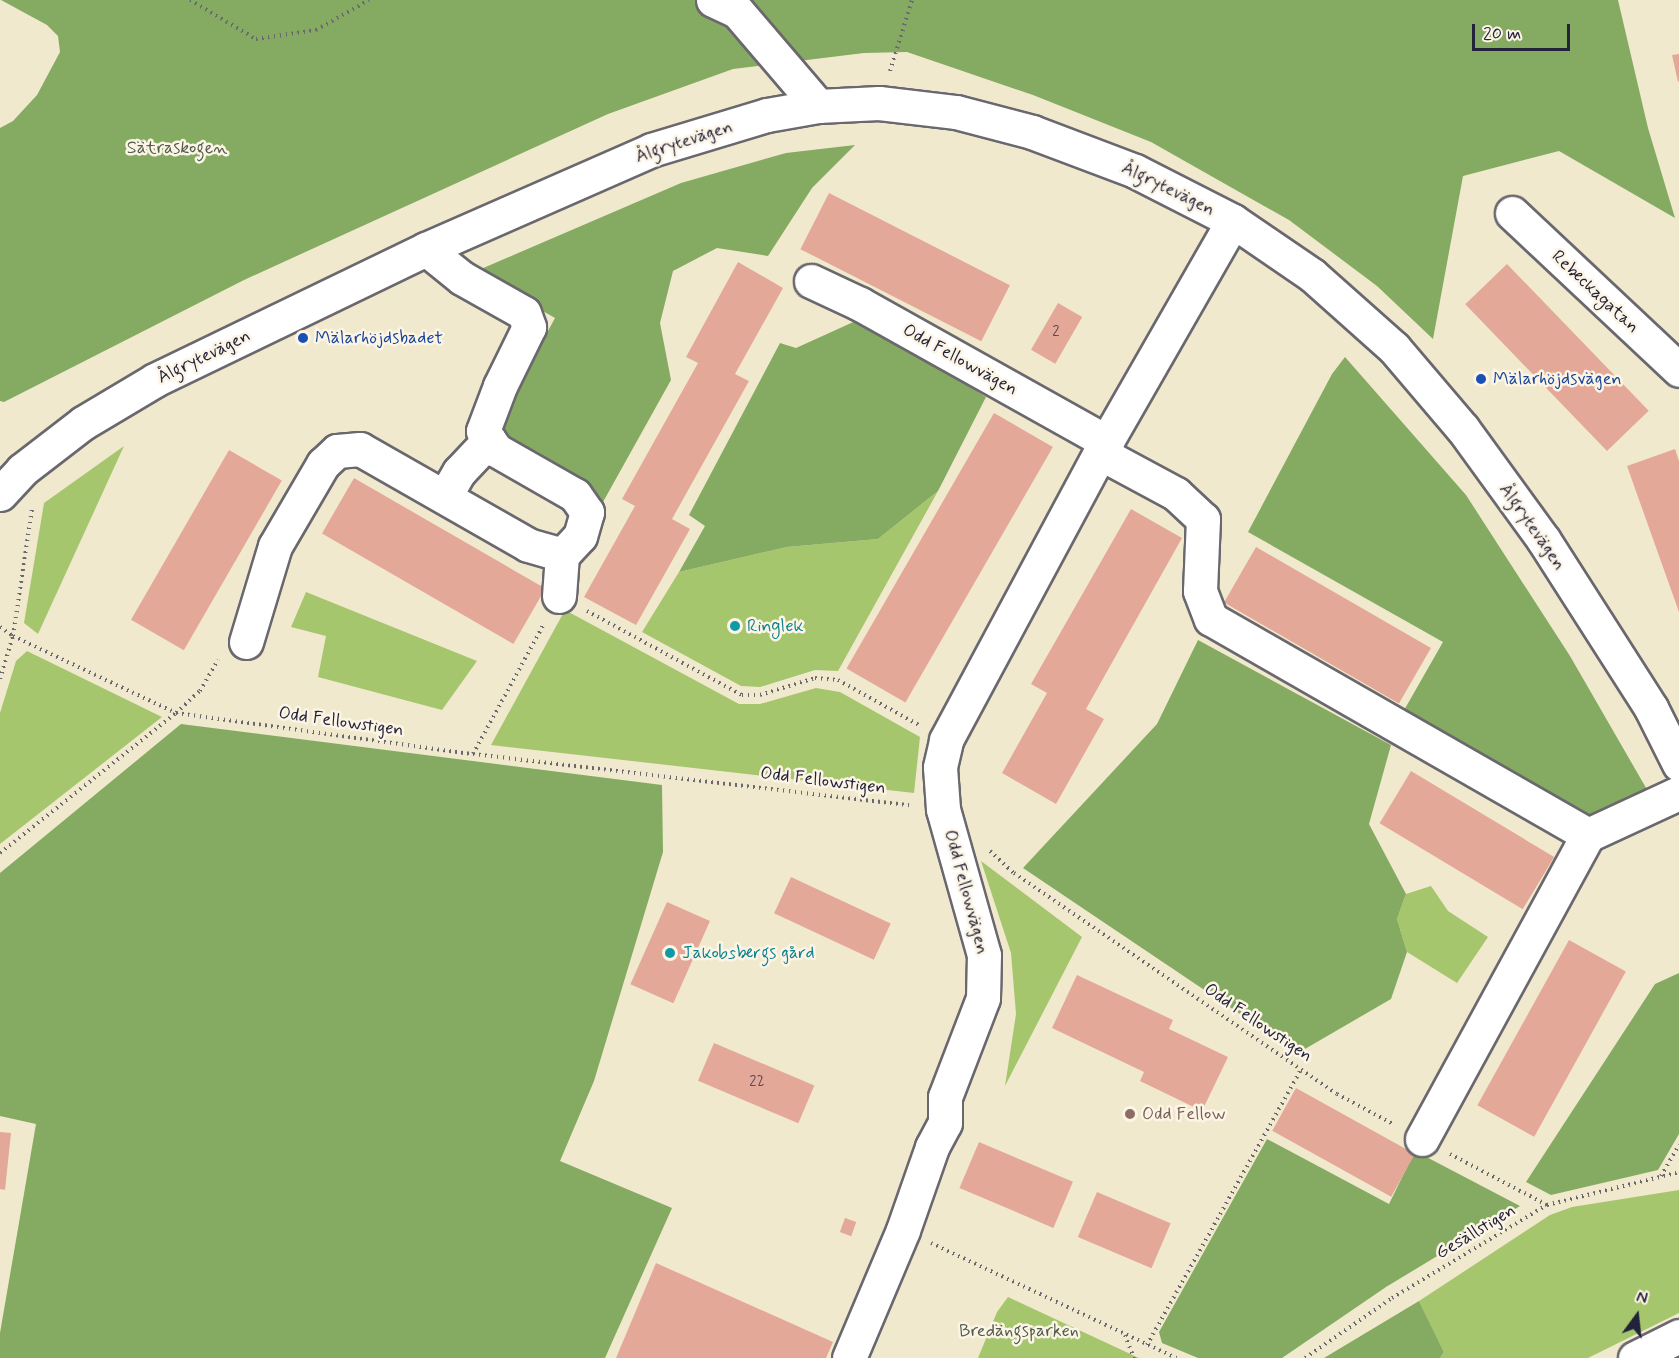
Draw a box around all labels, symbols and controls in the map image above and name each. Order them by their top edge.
scale bar [1475,12,1572,50]
text: 20 m [1483,22,1521,46]
street label: Ålgrytevägen [633,116,735,168]
park label: Sätraskogen [127,137,227,159]
street label: Ålgrytevägen [1118,157,1218,221]
street label: Rebeckagatan [1547,246,1643,338]
street label: Odd Fellowvägen [900,320,1020,400]
house number: 2 [1052,324,1060,342]
street label: Ålgrytevägen [154,325,254,389]
place label: Mälarhöjdsbadet [315,327,443,349]
marker: Mälarhöjdsbadet [296,331,310,345]
place label: Mälarhöjdsvägen [1493,368,1622,390]
marker: Mälarhöjdsvägen [1474,372,1488,386]
street label: Ålgrytevägen [1494,480,1570,574]
place label: Ringlek [747,615,804,637]
marker: Ringlek [728,619,742,633]
street label: Odd Fellowstigen [279,703,403,741]
street label: Odd Fellowstigen [761,763,885,799]
street label: Odd Fellowvägen [939,829,993,955]
place label: Jakobsbergs gård [682,942,815,964]
marker: Jakobsbergs gård [663,946,677,960]
street label: Odd Fellowstigen [1201,980,1315,1066]
house number: 22 [749,1074,765,1092]
place label: Odd Fellow [1142,1103,1222,1125]
marker: Odd Fellow [1123,1107,1137,1121]
street label: Gesällstigen [1432,1200,1520,1264]
north arrow [1607,1286,1667,1346]
text: N [1634,1287,1650,1310]
park label: Bredängsparken [959,1320,1079,1342]

